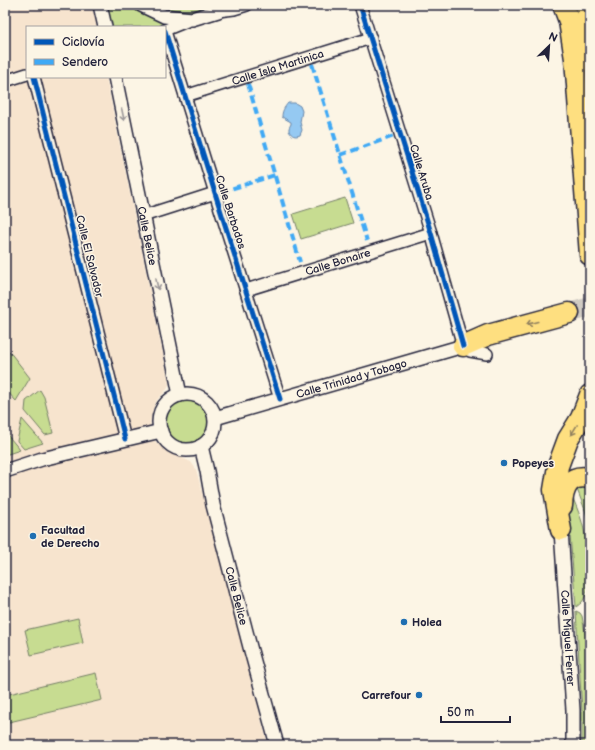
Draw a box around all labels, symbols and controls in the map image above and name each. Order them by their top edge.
legend [26,26,166,78]
north arrow [529,26,569,66]
text: N [547,30,560,45]
text: Ciclovía [62,35,105,50]
street label: Calle Isla Martinica [230,47,325,88]
text: Sendero [62,55,108,70]
one-way arrow [119,108,127,121]
street label: Calle Aruba [407,143,436,202]
street label: Calle Barbados [213,174,249,251]
street label: Calle Belice [135,205,159,267]
street label: Calle El Salvador [73,214,106,299]
street label: Calle Bonaire [304,246,373,278]
one-way arrow [154,277,162,290]
one-way arrow [526,320,539,327]
street label: Calle Trinidad y Tobago [295,357,408,401]
one-way arrow [569,424,577,436]
place label: Popeyes [512,457,555,470]
marker: Popeyes [499,458,509,468]
place label: Facultad de Derecho [41,524,99,550]
marker: Facultad de Derecho [28,531,38,541]
street label: Calle Belice [222,565,250,627]
street label: Calle Miguel Ferrer [558,589,577,687]
place label: Holea [412,616,442,629]
marker: Holea [399,617,409,627]
place label: Carrefour [361,689,412,702]
marker: Carrefour [414,690,424,700]
scale bar [441,698,510,724]
text: 50 m [447,705,474,720]

